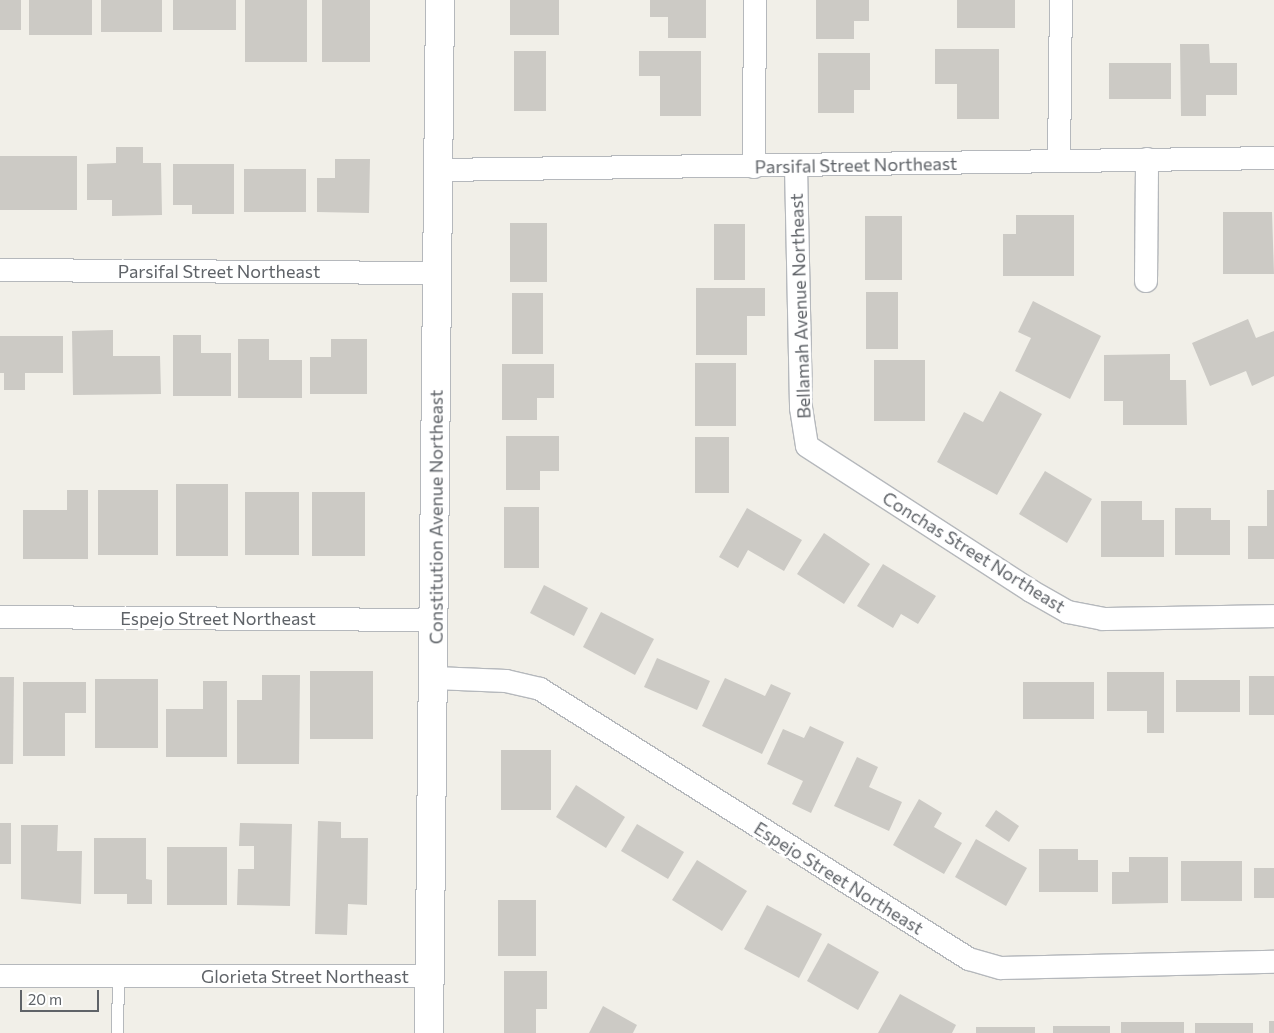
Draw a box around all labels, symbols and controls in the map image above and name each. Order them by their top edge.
street label: Parsifal Street Northeast [754,152,958,178]
street label: Bellamah Avenue Northeast [785,193,815,419]
street label: Parsifal Street Northeast [118,260,320,282]
street label: Constitution Avenue Northeast [425,390,447,644]
street label: Conchas Street Northeast [879,487,1069,617]
street label: Espejo Street Northeast [120,607,316,629]
street label: Espejo Street Northeast [750,817,928,939]
street label: Glorieta Street Northeast [201,965,409,987]
scale bar [22,980,101,1012]
text: 20 m [28,990,62,1008]

